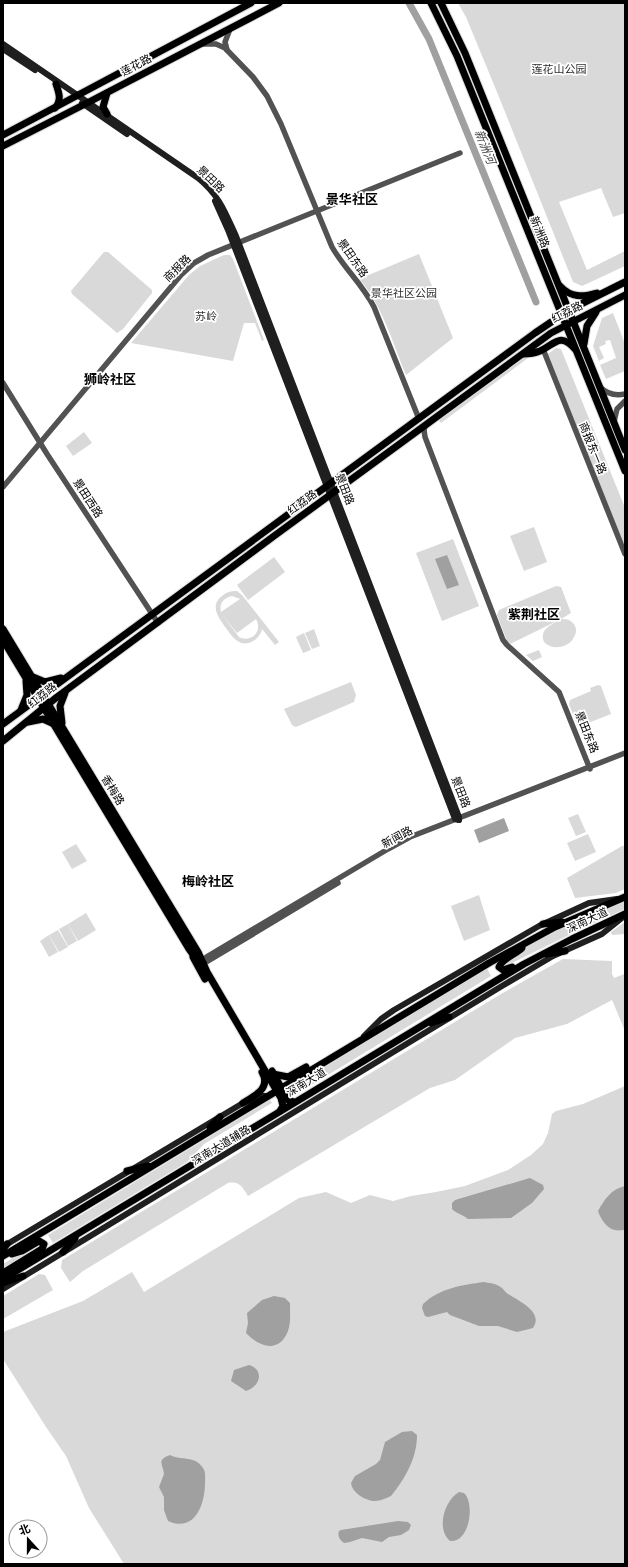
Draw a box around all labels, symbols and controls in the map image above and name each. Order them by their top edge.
street label: 莲花路 [118,51,154,79]
park label: 莲花山公园 [532,62,587,76]
water label: 新洲河 [472,127,500,168]
street label: 景田路 [194,163,228,195]
district label: 景华社区 [326,191,378,208]
street label: 新洲路 [527,214,553,250]
street label: 景田东路 [335,236,371,280]
street label: 商报路 [160,251,194,285]
park label: 景华社区公园 [371,286,437,300]
street label: 红荔路 [549,298,585,326]
park label: 苏岭 [195,309,217,323]
district label: 狮岭社区 [84,371,136,388]
street label: 商报东一路 [576,420,610,476]
street label: 景田路 [333,471,357,507]
street label: 景田西路 [70,476,106,520]
street label: 红荔路 [285,487,319,517]
district label: 紫荆社区 [508,606,560,623]
street label: 红荔路 [25,679,59,711]
street label: 景田东路 [572,709,602,755]
street label: 香梅路 [99,772,127,808]
street label: 景田路 [449,774,473,810]
street label: 新闻路 [379,823,415,851]
district label: 梅岭社区 [182,873,234,890]
street label: 深南大道 [564,904,610,936]
street label: 深南大道 [284,1065,328,1099]
street label: 深南大道辅路 [189,1122,253,1168]
north arrow [8,1519,48,1559]
text: 北 [17,1521,32,1538]

